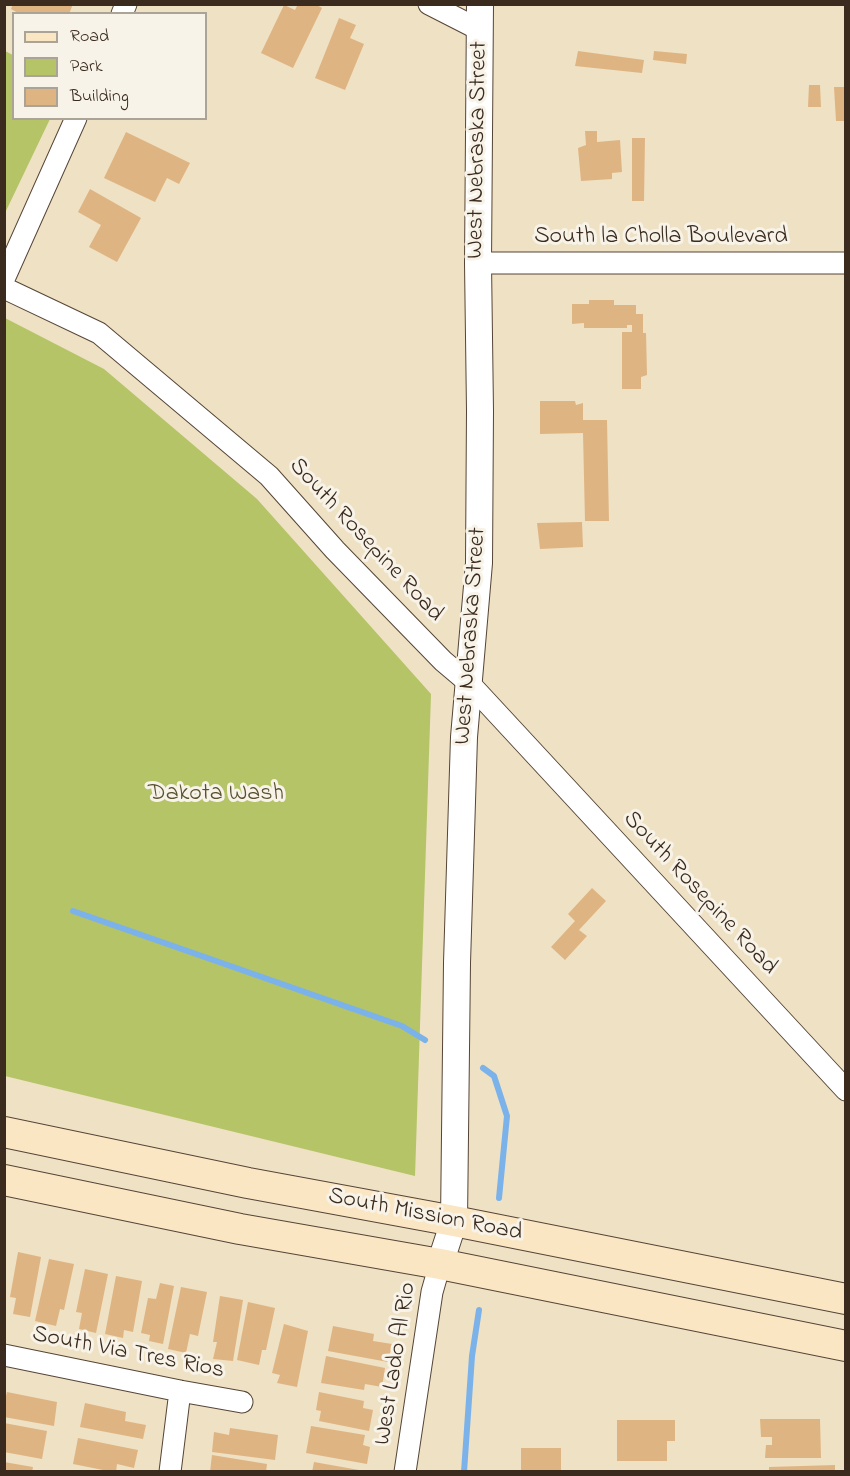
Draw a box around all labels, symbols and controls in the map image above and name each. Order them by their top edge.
legend [12,12,207,120]
text: Road [70,24,109,50]
street label: West Nebraska Street [463,41,495,259]
text: Park [70,54,103,80]
text: Building [70,84,129,110]
street label: South la Cholla Boulevard [534,224,788,252]
street label: South Rosepine Road [282,453,448,629]
street label: West Nebraska Street [450,526,494,746]
park label: Dakota Wash [148,781,284,809]
street label: South Rosepine Road [616,806,782,982]
street label: South Mission Road [325,1183,525,1249]
street label: West Lado Al Rio [370,1281,424,1447]
street label: South Via Tres Rios [29,1321,227,1387]

